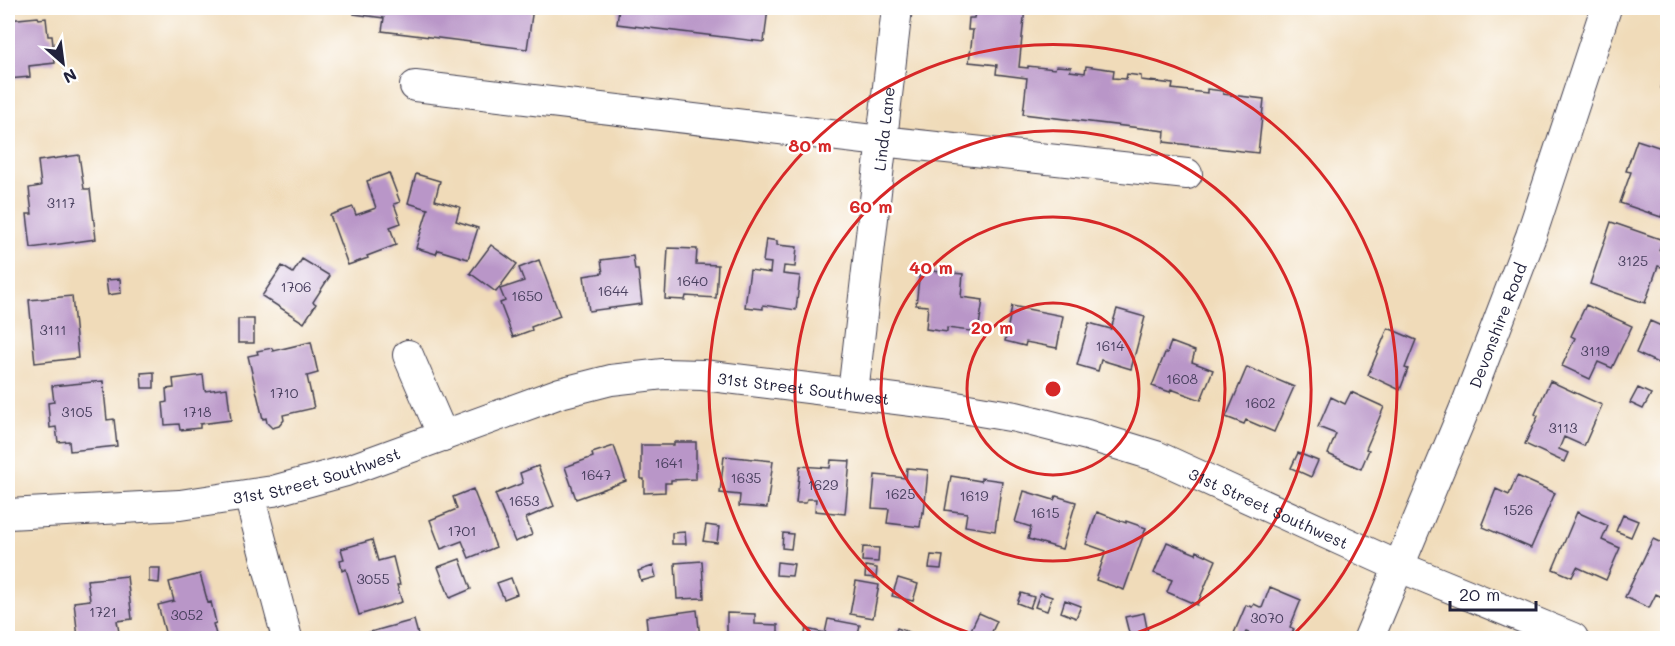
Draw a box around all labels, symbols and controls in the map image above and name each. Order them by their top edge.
north arrow [33,33,93,93]
text: N [60,65,81,89]
street label: Linda Lane [868,85,898,172]
text: 80 m [788,133,832,157]
house number: 3117 [47,193,75,212]
text: 60 m [849,194,893,218]
house number: 3125 [1618,251,1648,270]
text: 40 m [909,255,953,279]
street label: Devonshire Road [1463,260,1530,391]
house number: 1640 [676,271,708,290]
house number: 1706 [280,277,312,296]
house number: 1644 [597,281,629,300]
house number: 1650 [511,286,543,305]
text: 20 m [971,315,1013,339]
house number: 3111 [40,320,66,339]
house number: 1614 [1095,336,1125,355]
house number: 3119 [1581,341,1610,360]
street label: 31st Street Southwest [716,366,891,409]
house number: 1608 [1166,369,1198,388]
centre of rings [1043,379,1063,399]
house number: 1710 [270,383,299,402]
house number: 1602 [1244,393,1276,412]
house number: 3105 [61,402,93,421]
house number: 1718 [183,402,211,421]
house number: 3113 [1549,418,1577,437]
street label: 31st Street Southwest [231,442,403,507]
house number: 1641 [654,453,684,472]
street label: 31st Street Southwest [1186,462,1352,553]
house number: 1647 [581,465,612,484]
house number: 1635 [730,468,762,487]
house number: 1629 [808,475,838,494]
house number: 1625 [885,484,915,503]
house number: 1619 [959,486,989,505]
house number: 1653 [508,491,540,510]
house number: 1526 [1503,500,1533,519]
house number: 1615 [1030,503,1060,522]
house number: 1701 [448,521,476,540]
house number: 3055 [356,569,390,588]
scale bar [1450,574,1536,612]
text: 20 m [1459,582,1500,606]
house number: 1721 [89,602,117,621]
house number: 3052 [171,605,203,624]
house number: 3070 [1250,608,1284,627]

